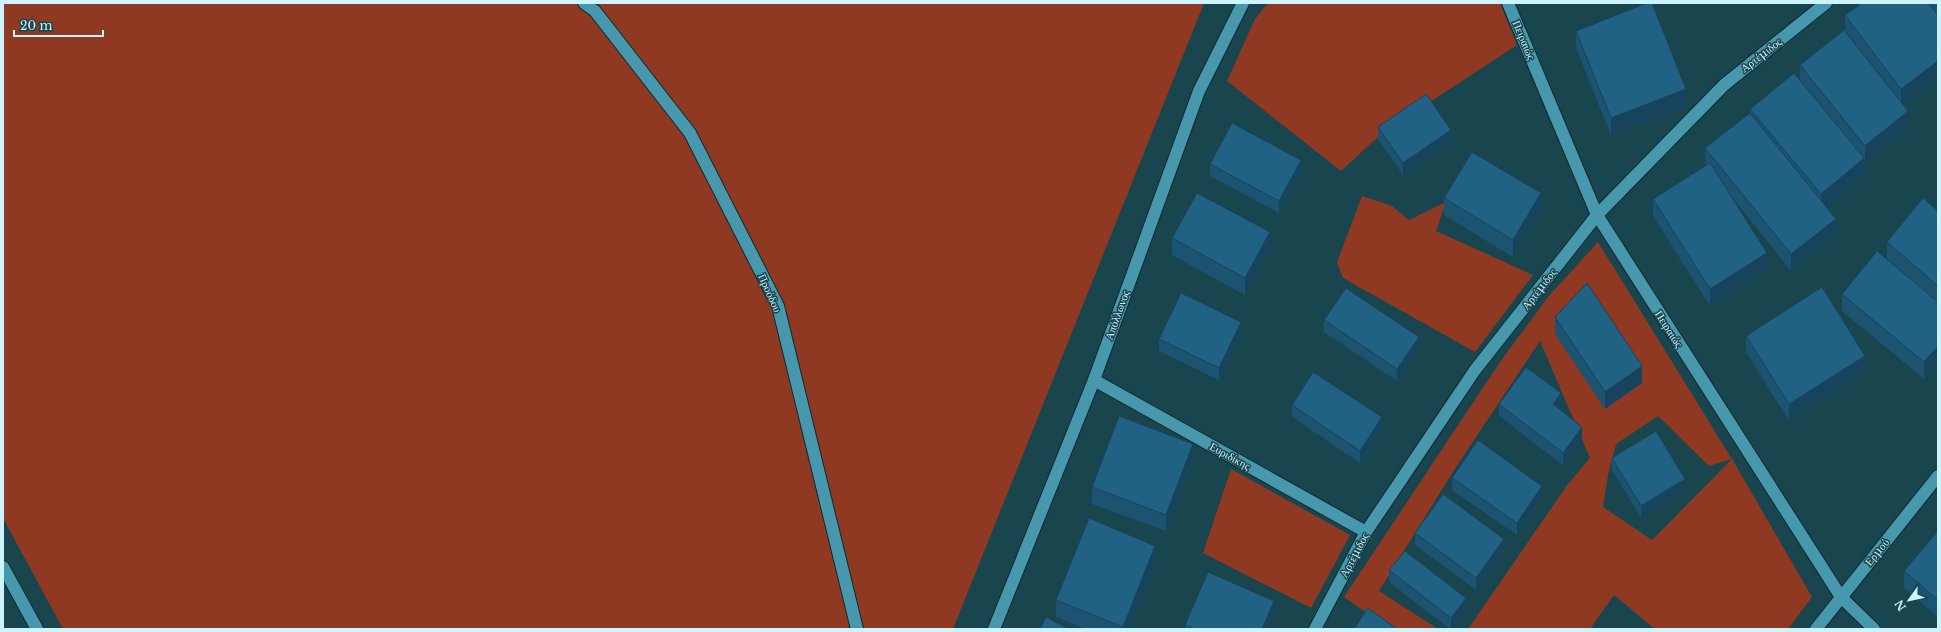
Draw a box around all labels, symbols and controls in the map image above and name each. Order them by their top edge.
scale bar [14,12,103,38]
text: 20 m [20,18,52,33]
street label: Πειραιώς [1509,18,1539,62]
street label: Αρτέμιδος [1738,34,1785,75]
street label: Αρτέμιδος [1519,265,1560,312]
street label: Προόδου [755,272,785,315]
street label: Απόλλωνος [1102,288,1133,342]
street label: Πειραιώς [1652,308,1686,351]
street label: Ευριδίκης [1207,439,1253,473]
street label: Αρτέμιδος [1336,530,1372,580]
street label: Ερμού [1862,535,1893,568]
north arrow [1889,580,1929,620]
text: N [1892,597,1909,614]

